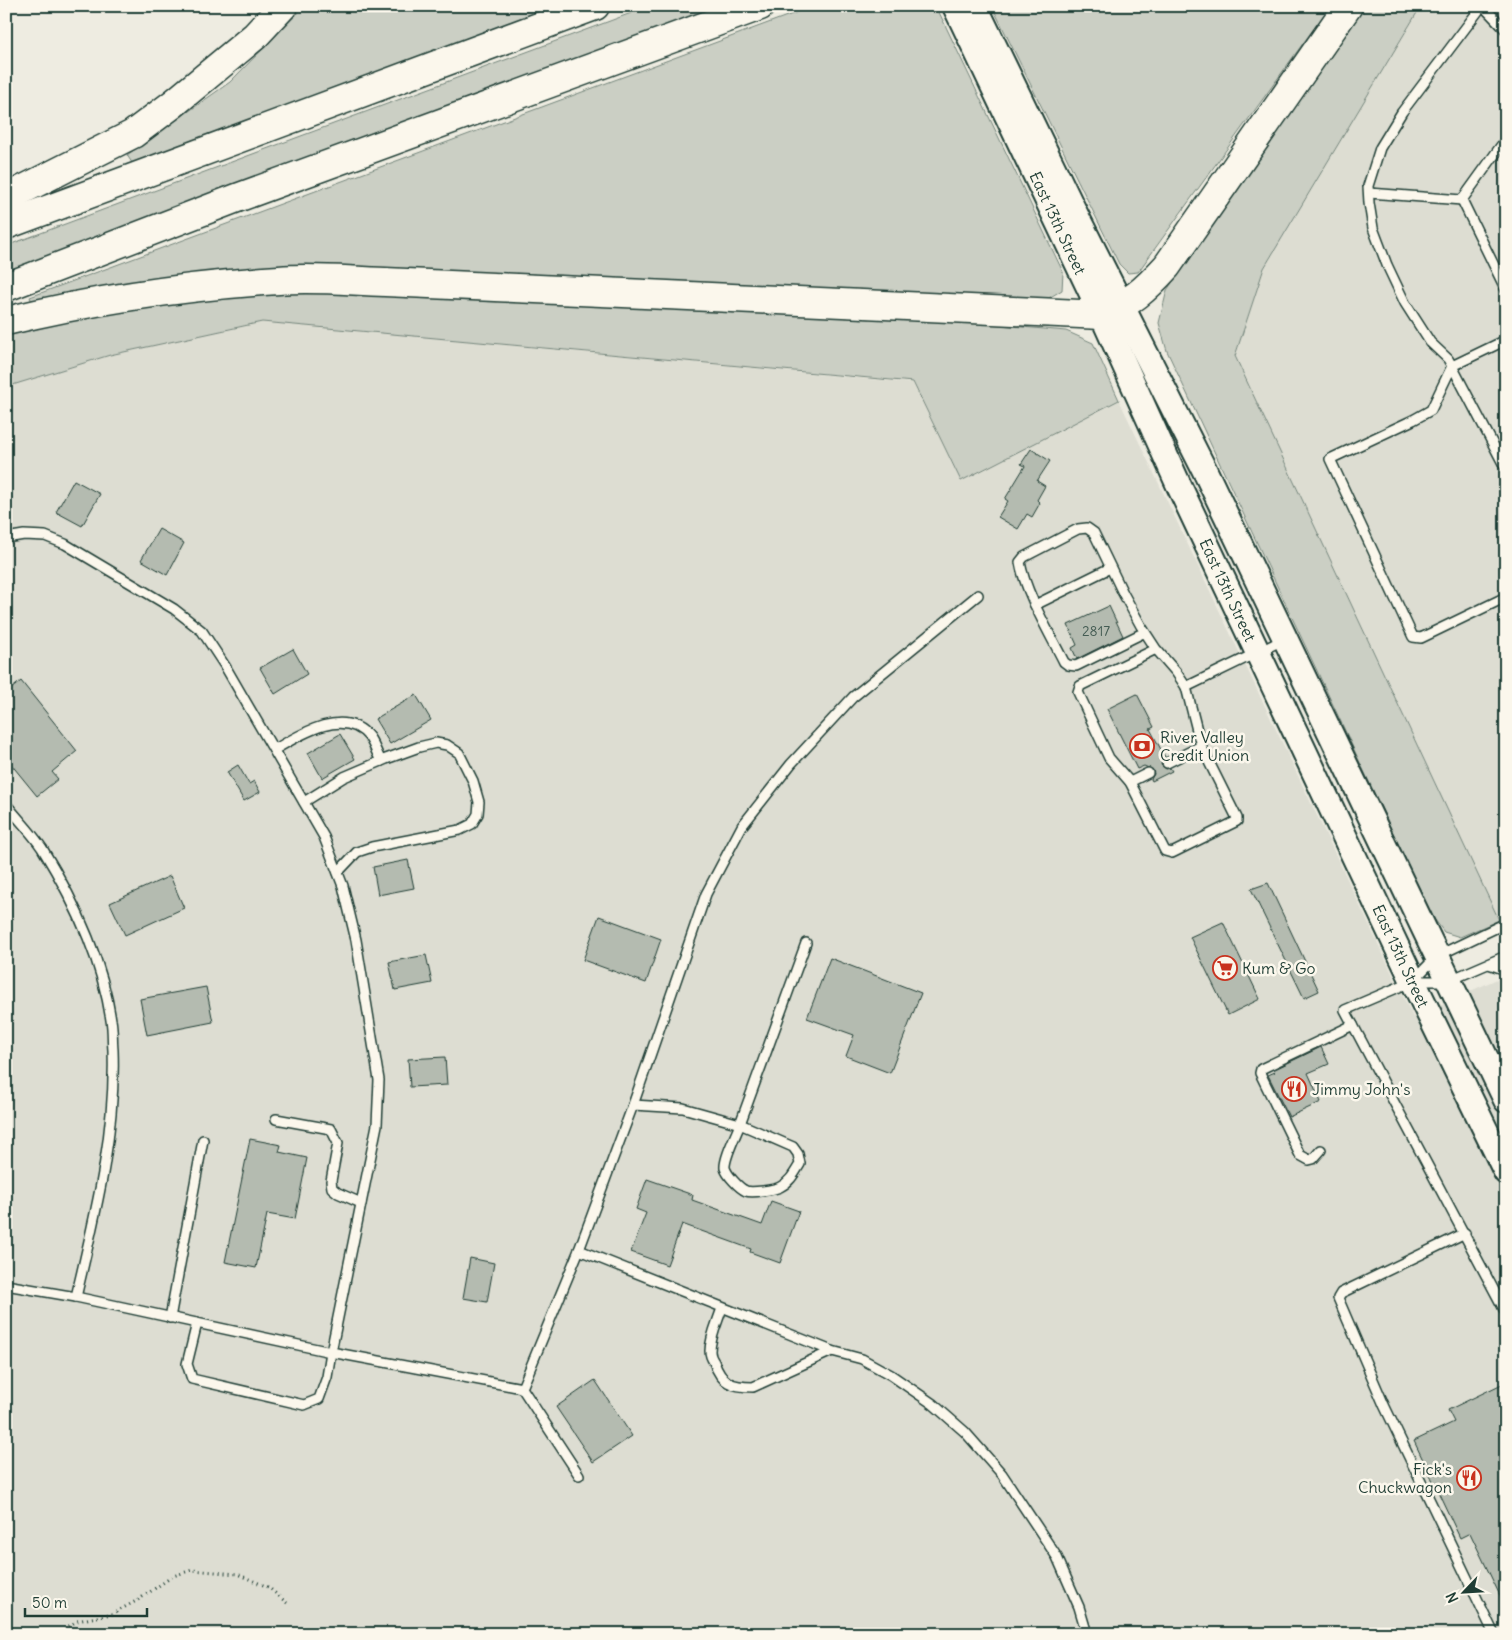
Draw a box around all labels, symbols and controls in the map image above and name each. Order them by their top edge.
street label: East 13th Street [1025,168,1091,278]
street label: East 13th Street [1195,535,1261,645]
house number: 2817 [1082,622,1110,640]
place label: River Valley Credit Union [1160,727,1249,765]
bank icon: River Valley Credit Union [1129,733,1155,759]
street label: East 13th Street [1368,901,1434,1011]
supermarket icon: Kum & Go [1212,955,1238,981]
place label: Kum & Go [1242,958,1316,978]
restaurant icon: Jimmy John's [1281,1076,1307,1102]
place label: Jimmy John's [1312,1079,1410,1099]
place label: Fick's Chuckwagon [1358,1459,1452,1497]
restaurant icon: Fick's Chuckwagon [1456,1465,1482,1491]
north arrow [1440,1568,1490,1618]
scale bar [25,1585,148,1617]
text: N [1442,1589,1462,1606]
text: 50 m [32,1593,67,1612]

